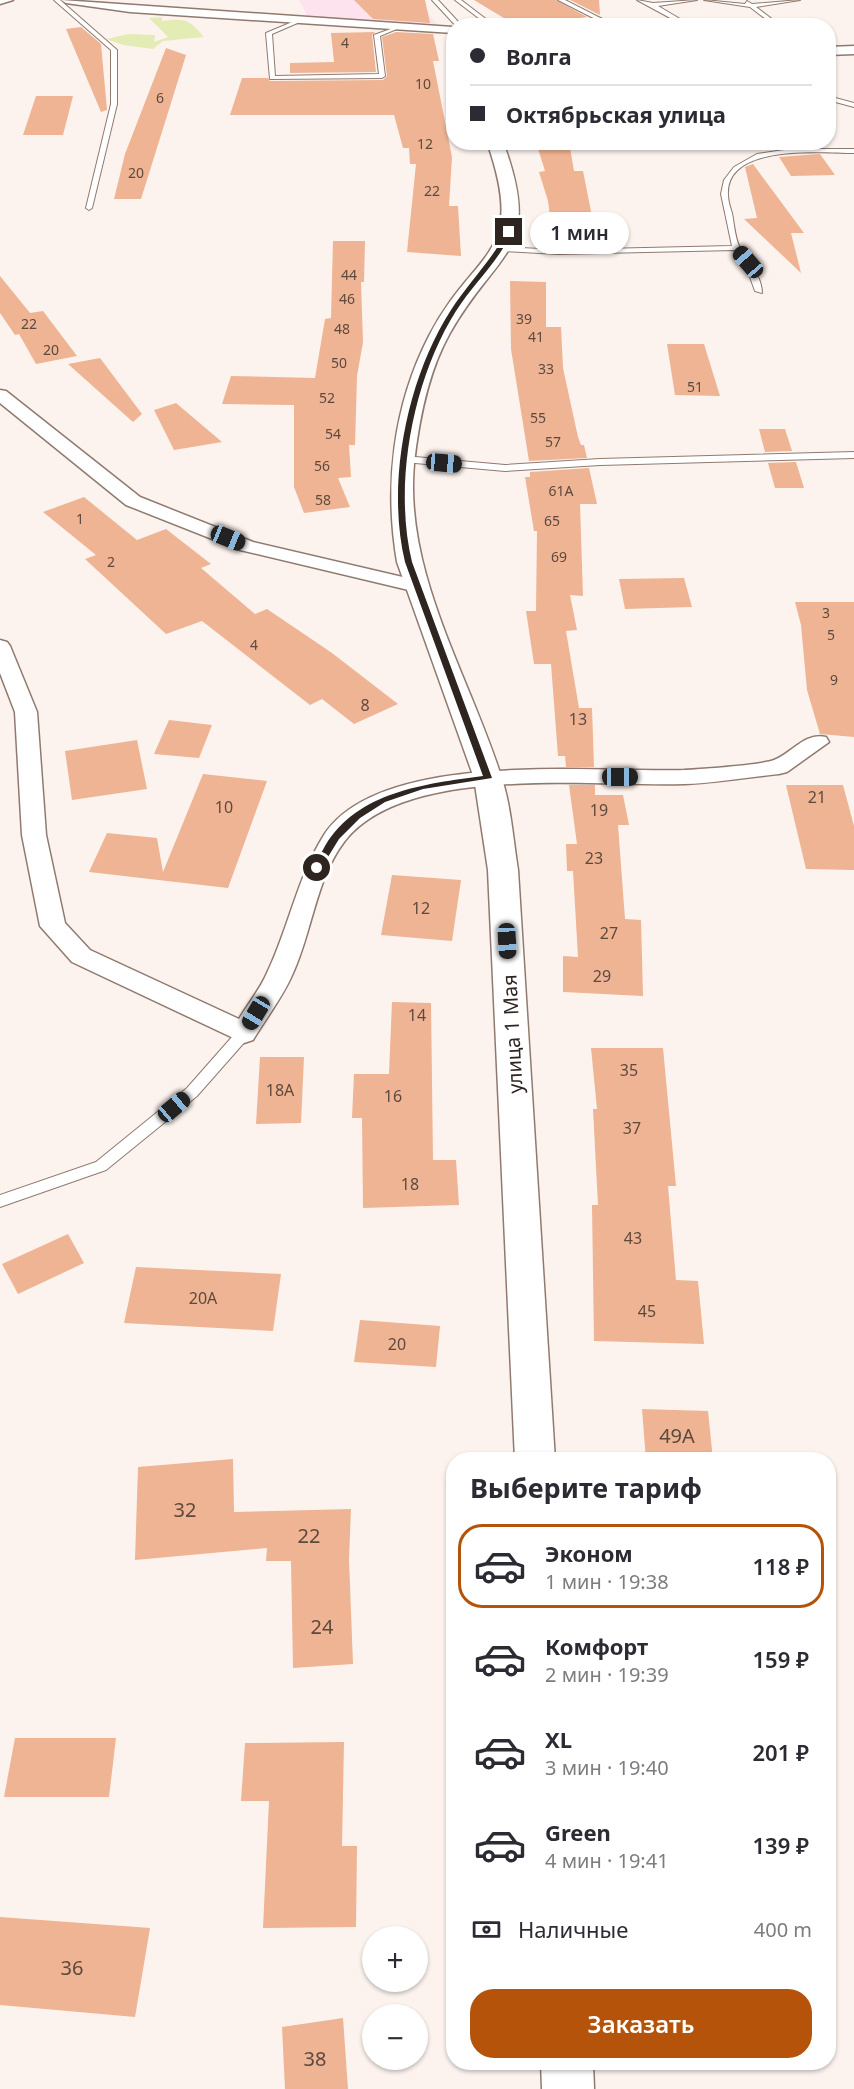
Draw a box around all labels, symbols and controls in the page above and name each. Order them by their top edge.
house number: 4 [341,33,349,52]
text: Волга [506,41,572,71]
house number: 10 [415,74,431,93]
house number: 6 [156,88,164,107]
text: Октябрьская улица [506,99,726,129]
house number: 12 [417,134,433,153]
house number: 20 [128,163,144,182]
house number: 22 [424,181,440,200]
callout: 1 мин [530,211,629,253]
route end [495,218,522,245]
text: 1 мин [550,219,609,246]
car [729,243,767,281]
house number: 44 [341,265,357,284]
house number: 46 [339,289,355,308]
house number: 39 [516,309,532,328]
house number: 22 [21,314,37,333]
house number: 48 [334,319,350,338]
house number: 41 [528,327,544,346]
house number: 20 [43,340,59,359]
house number: 50 [331,353,347,372]
house number: 33 [538,359,554,378]
house number: 51 [687,377,703,396]
house number: 52 [319,388,335,407]
house number: 55 [530,408,546,427]
house number: 54 [325,424,341,443]
house number: 57 [545,432,561,451]
car [425,452,463,474]
house number: 56 [314,456,330,475]
house number: 61А [549,481,574,500]
house number: 58 [315,490,331,509]
house number: 1 [76,509,84,528]
house number: 65 [544,511,560,530]
car [208,523,248,553]
house number: 69 [551,547,567,566]
house number: 2 [107,552,115,571]
house number: 3 [822,603,830,622]
house number: 5 [827,625,835,644]
house number: 4 [250,635,258,654]
house number: 9 [830,670,838,689]
house number: 8 [360,694,370,716]
house number: 13 [569,708,587,730]
car [602,768,638,786]
house number: 21 [808,786,826,808]
house number: 10 [215,796,233,818]
house number: 19 [590,799,608,821]
house number: 23 [585,847,603,869]
route start [303,854,330,881]
house number: 12 [412,897,430,919]
house number: 27 [600,922,618,944]
car [497,923,517,959]
house number: 29 [593,965,611,987]
street label: улица 1 Мая [495,974,529,1094]
car [239,993,273,1033]
house number: 14 [408,1004,426,1026]
house number: 35 [620,1059,638,1081]
house number: 18А [266,1079,295,1101]
house number: 16 [384,1085,402,1107]
car [154,1089,194,1125]
house number: 37 [623,1117,641,1139]
house number: 18 [401,1173,419,1195]
house number: 43 [624,1227,642,1249]
house number: 20А [189,1287,218,1309]
house number: 45 [638,1300,656,1322]
house number: 20 [388,1333,406,1355]
house number: 49А [659,1422,695,1449]
text: Выберите тариф [470,1469,702,1506]
house number: 32 [174,1496,196,1523]
house number: 22 [298,1522,320,1549]
text: Эконом [545,1538,633,1568]
icon: car [473,1539,527,1593]
text: 118 ₽ [752,1551,809,1581]
text: 1 мин · 19:38 [545,1568,669,1595]
house number: 24 [311,1613,334,1640]
text: Комфорт [545,1631,648,1661]
icon: car [473,1632,527,1686]
text: 159 ₽ [752,1644,809,1674]
text: 2 мин · 19:39 [545,1661,669,1688]
text: XL [545,1724,572,1754]
icon: car [473,1725,527,1779]
text: 201 ₽ [752,1737,809,1767]
text: 3 мин · 19:40 [545,1754,669,1781]
text: Green [545,1817,611,1847]
icon: car [473,1818,527,1872]
text: 139 ₽ [752,1830,809,1860]
text: 4 мин · 19:41 [545,1847,669,1874]
icon: cash [470,1913,503,1946]
text: Наличные [518,1914,628,1944]
text: 400 m [754,1916,812,1943]
map controls [362,1926,428,2070]
button: + [362,1926,428,1992]
house number: 36 [61,1954,83,1981]
button: Заказать [470,1989,812,2058]
button: − [362,2004,428,2070]
house number: 38 [304,2045,326,2072]

